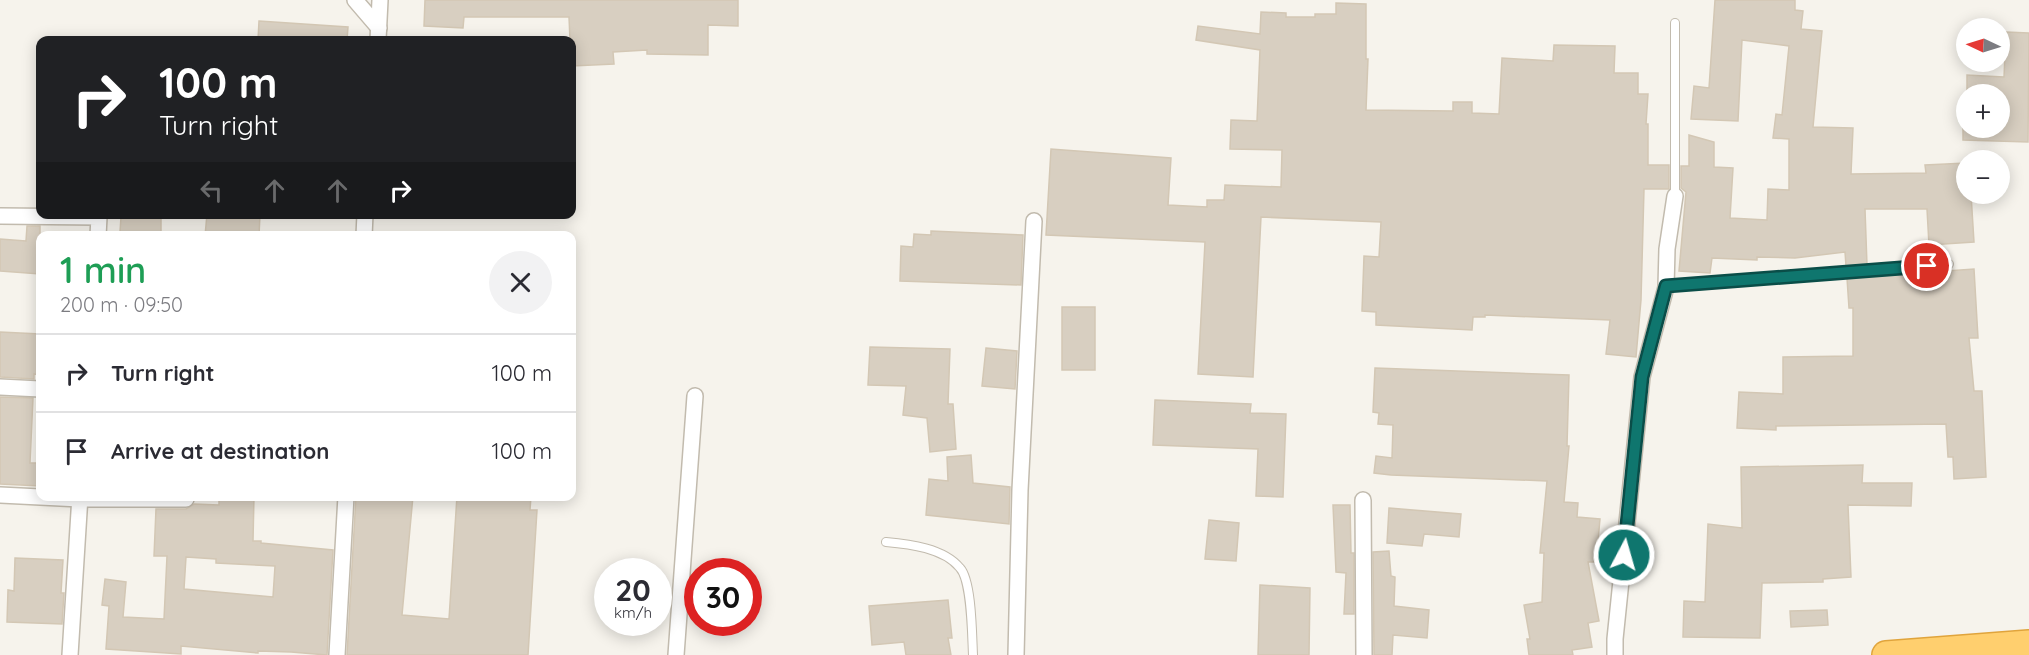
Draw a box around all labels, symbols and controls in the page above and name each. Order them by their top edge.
north arrow [1956,18,2010,72]
map controls [1956,18,2010,204]
text: 100 m [159,56,277,109]
icon: right [60,60,138,138]
button: + [1956,84,2010,138]
text: Turn right [159,108,278,142]
button: − [1956,150,2010,204]
icon: left [195,174,228,207]
icon: ahead [258,174,291,207]
icon: ahead [321,174,354,207]
icon: right [384,174,417,207]
pin [1901,240,1952,291]
text: 1 min [60,247,146,292]
icon: arrive [1910,249,1943,282]
button: close [489,251,552,314]
text: 200 m · 09:50 [60,292,183,317]
icon: right [60,357,93,390]
text: Turn right [111,359,215,387]
text: 100 m [492,359,552,387]
icon: arrive [60,435,93,468]
text: Arrive at destination [111,437,329,465]
text: 100 m [492,437,552,465]
position arrow [1592,523,1656,587]
speed limit sign: 30 [684,558,762,636]
text: 20 [615,571,651,609]
text: km/h [614,603,652,622]

